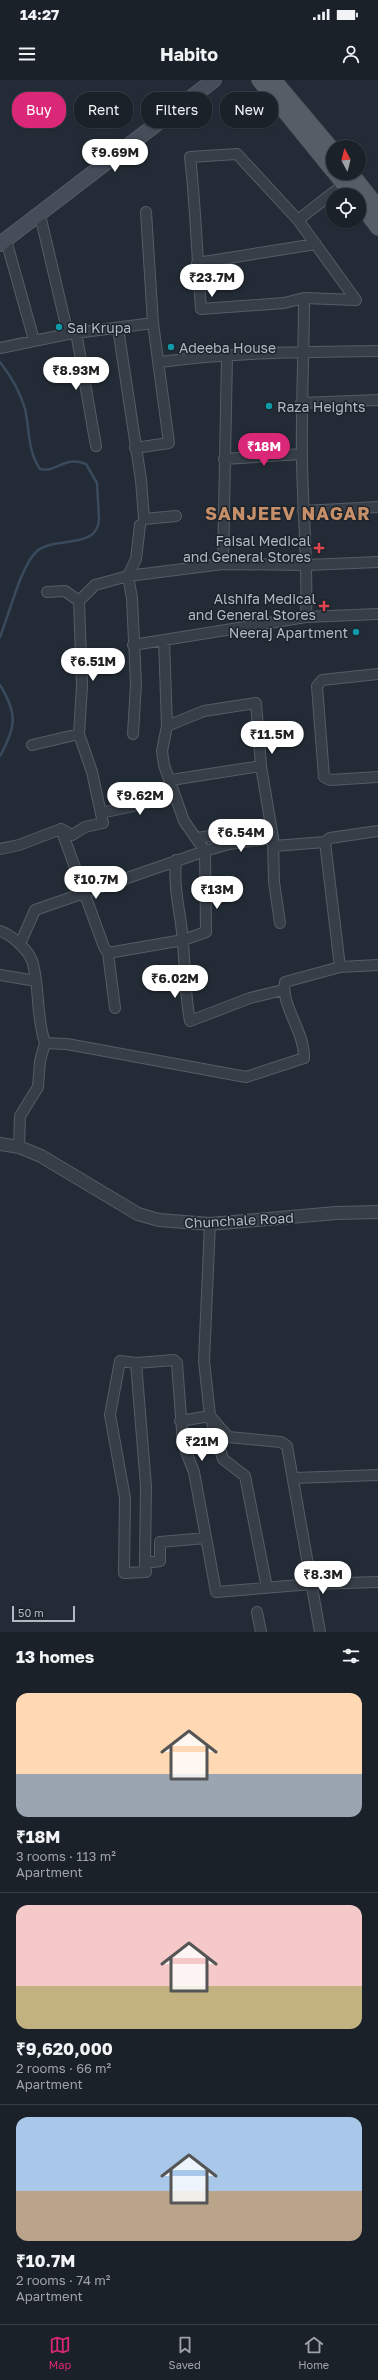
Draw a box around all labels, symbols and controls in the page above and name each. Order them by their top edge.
text: 14:27 [20,5,59,23]
icon: menu [16,43,38,65]
text: Habito [160,43,218,65]
icon: person [340,43,362,65]
chip: Buy [12,92,66,128]
chip: Rent [74,92,133,128]
chip: Filters [141,92,212,128]
chip: New [220,92,278,128]
pin: ₹9.69M [82,139,148,173]
north arrow [326,140,366,180]
map controls [326,140,366,228]
text: ₹9.69M [91,144,139,160]
button: locate [326,188,366,228]
pin: ₹23.7M [179,264,245,298]
text: ₹23.7M [189,269,235,285]
place label: Sai Krupa [67,319,131,336]
marker: Sai Krupa [54,322,64,332]
place label: Adeeba House [179,339,276,356]
marker: Adeeba House [166,342,176,352]
pin: ₹8.93M [43,357,109,391]
text: ₹8.93M [52,362,100,378]
place label: Raza Heights [277,398,365,415]
marker: Raza Heights [264,401,274,411]
pin: ₹18M [240,433,288,467]
text: ₹18M [247,438,281,454]
district label: SANJEEV NAGAR [205,502,371,524]
place label: Faisal Medical and General Stores [183,532,311,565]
marker: Faisal Medical and General Stores [314,543,324,553]
place label: Alshifa Medical and General Stores [188,590,316,623]
marker: Alshifa Medical and General Stores [319,601,329,611]
place label: Neeraj Apartment [229,624,348,641]
marker: Neeraj Apartment [351,627,361,637]
pin: ₹6.51M [60,648,126,682]
text: ₹6.51M [70,653,116,669]
pin: ₹11.5M [239,721,305,755]
text: ₹11.5M [250,726,294,742]
pin: ₹9.62M [107,782,173,816]
text: ₹9.62M [116,787,164,803]
pin: ₹6.54M [208,819,274,853]
text: ₹6.54M [217,824,265,840]
pin: ₹10.7M [63,866,129,900]
text: ₹10.7M [73,871,119,887]
pin: ₹13M [193,876,241,910]
text: ₹13M [200,881,234,897]
pin: ₹6.02M [142,965,208,999]
text: ₹6.02M [151,970,199,986]
street label: Chunchale Road [184,1209,294,1231]
pin: ₹21M [178,1428,226,1462]
text: ₹21M [185,1433,219,1449]
pin: ₹8.3M [295,1561,351,1595]
text: ₹8.3M [303,1566,343,1582]
scale bar [12,1604,75,1623]
text: 50 m [18,1606,44,1619]
icon: filters [340,1645,362,1667]
text: 13 homes [16,1646,94,1667]
icon: home [153,1719,225,1791]
text: ₹18M [16,1826,61,1847]
text: 3 rooms · 113 m² [16,1848,116,1864]
text: Apartment [16,1864,83,1880]
icon: home [153,1931,225,2003]
text: ₹9,620,000 [16,2038,113,2059]
text: 2 rooms · 66 m² [16,2060,111,2076]
text: Apartment [16,2076,83,2092]
icon: home [153,2143,225,2215]
text: ₹10.7M [16,2250,75,2271]
text: 2 rooms · 74 m² [16,2272,110,2288]
text: Apartment [16,2288,83,2304]
tab: Map [49,2334,71,2371]
tab: Saved [169,2334,201,2371]
tab: Home [298,2334,329,2371]

